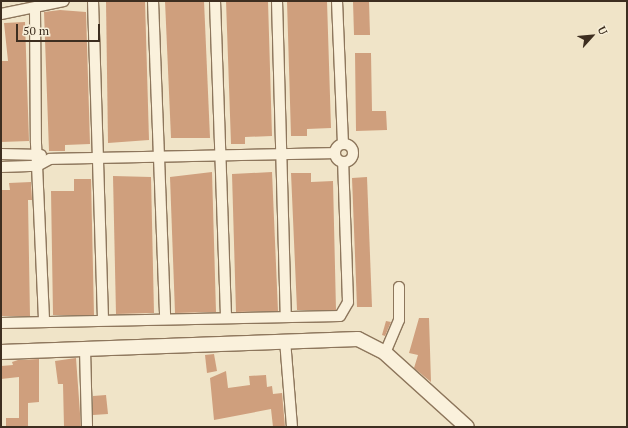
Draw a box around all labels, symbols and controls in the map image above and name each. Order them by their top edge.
scale bar [18,16,102,42]
north arrow [572,16,612,56]
text: 50 m [23,23,49,38]
text: U [595,24,611,37]

